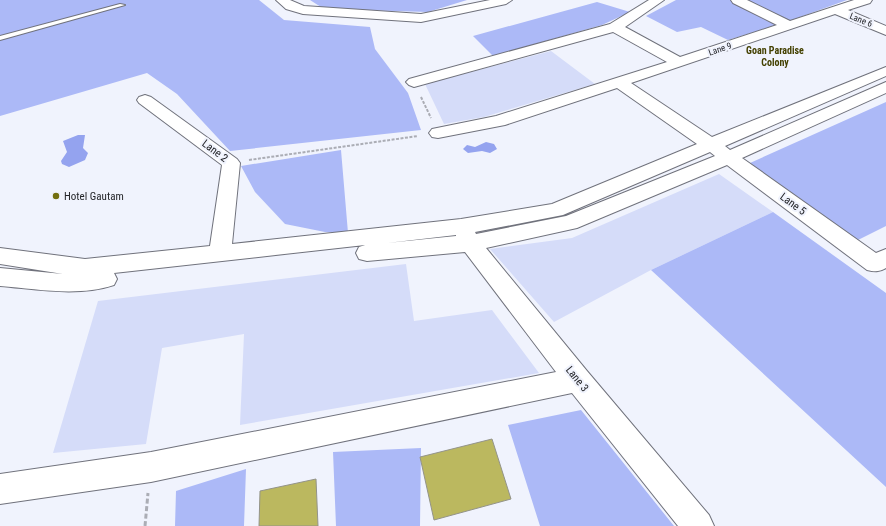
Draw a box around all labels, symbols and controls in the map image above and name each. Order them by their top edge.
street label: Lane 6 [848,11,874,29]
street label: Lane 9 [707,40,733,58]
district label: Goan Paradise Colony [746,45,804,68]
street label: Lane 2 [200,137,230,165]
place label: Hotel Gautam [64,190,124,203]
street label: Lane 5 [777,190,809,218]
marker: Hotel Gautam [51,191,61,201]
street label: Lane 3 [563,364,591,394]

